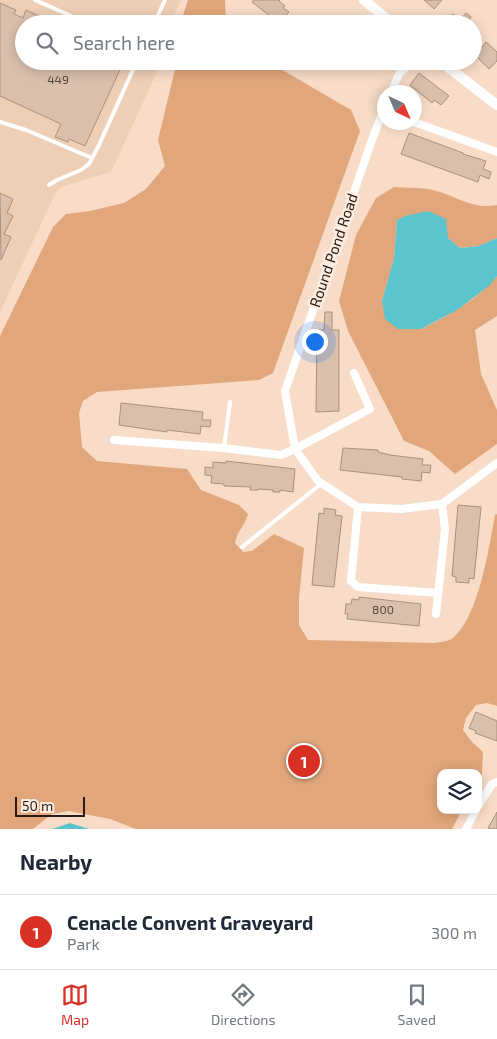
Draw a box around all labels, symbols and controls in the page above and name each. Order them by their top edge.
search box [15,15,482,70]
icon: search [33,29,61,57]
text: Search here [73,31,175,54]
house number: 449 [47,72,69,86]
north arrow [377,85,422,130]
street label: Round Pond Road [305,191,361,309]
your location [302,329,328,355]
house number: 800 [372,602,394,616]
pin: 1 [288,742,320,780]
map controls [437,769,482,814]
button: layers [437,769,482,814]
scale bar [15,794,85,817]
text: 50 m [22,797,53,814]
text: Nearby [20,849,92,874]
text: Cenacle Convent Graveyard [67,911,313,934]
text: 1 [33,923,39,942]
text: 300 m [431,923,477,942]
text: Park [67,934,100,953]
tab: Map [61,981,89,1028]
tab: Directions [211,981,276,1028]
tab: Saved [398,981,436,1028]

